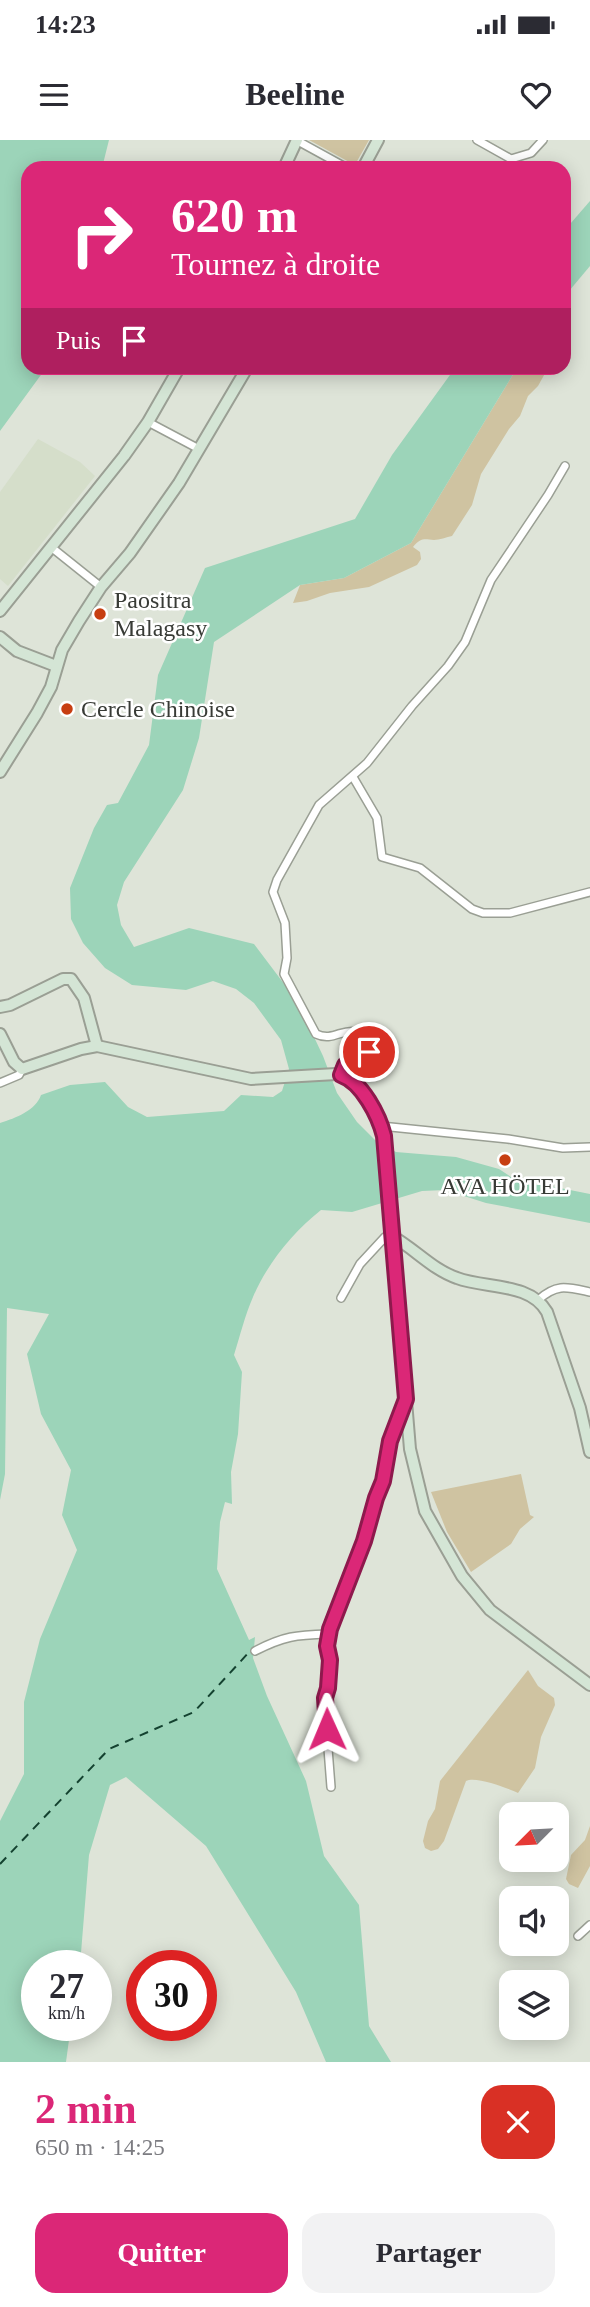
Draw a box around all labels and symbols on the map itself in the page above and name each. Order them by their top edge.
place label: Paositra Malagasy [114,587,207,641]
marker: Paositra Malagasy [92,606,108,622]
place label: Cercle Chinoise [81,696,235,722]
marker: Cercle Chinoise [59,701,75,717]
pin [339,1022,399,1082]
marker: AVA HÖTEL [497,1152,513,1168]
place label: AVA HÖTEL [440,1173,570,1199]
position arrow [290,1692,364,1766]
north arrow [499,1802,569,1872]
speed limit sign: 30 [126,1950,217,2041]

